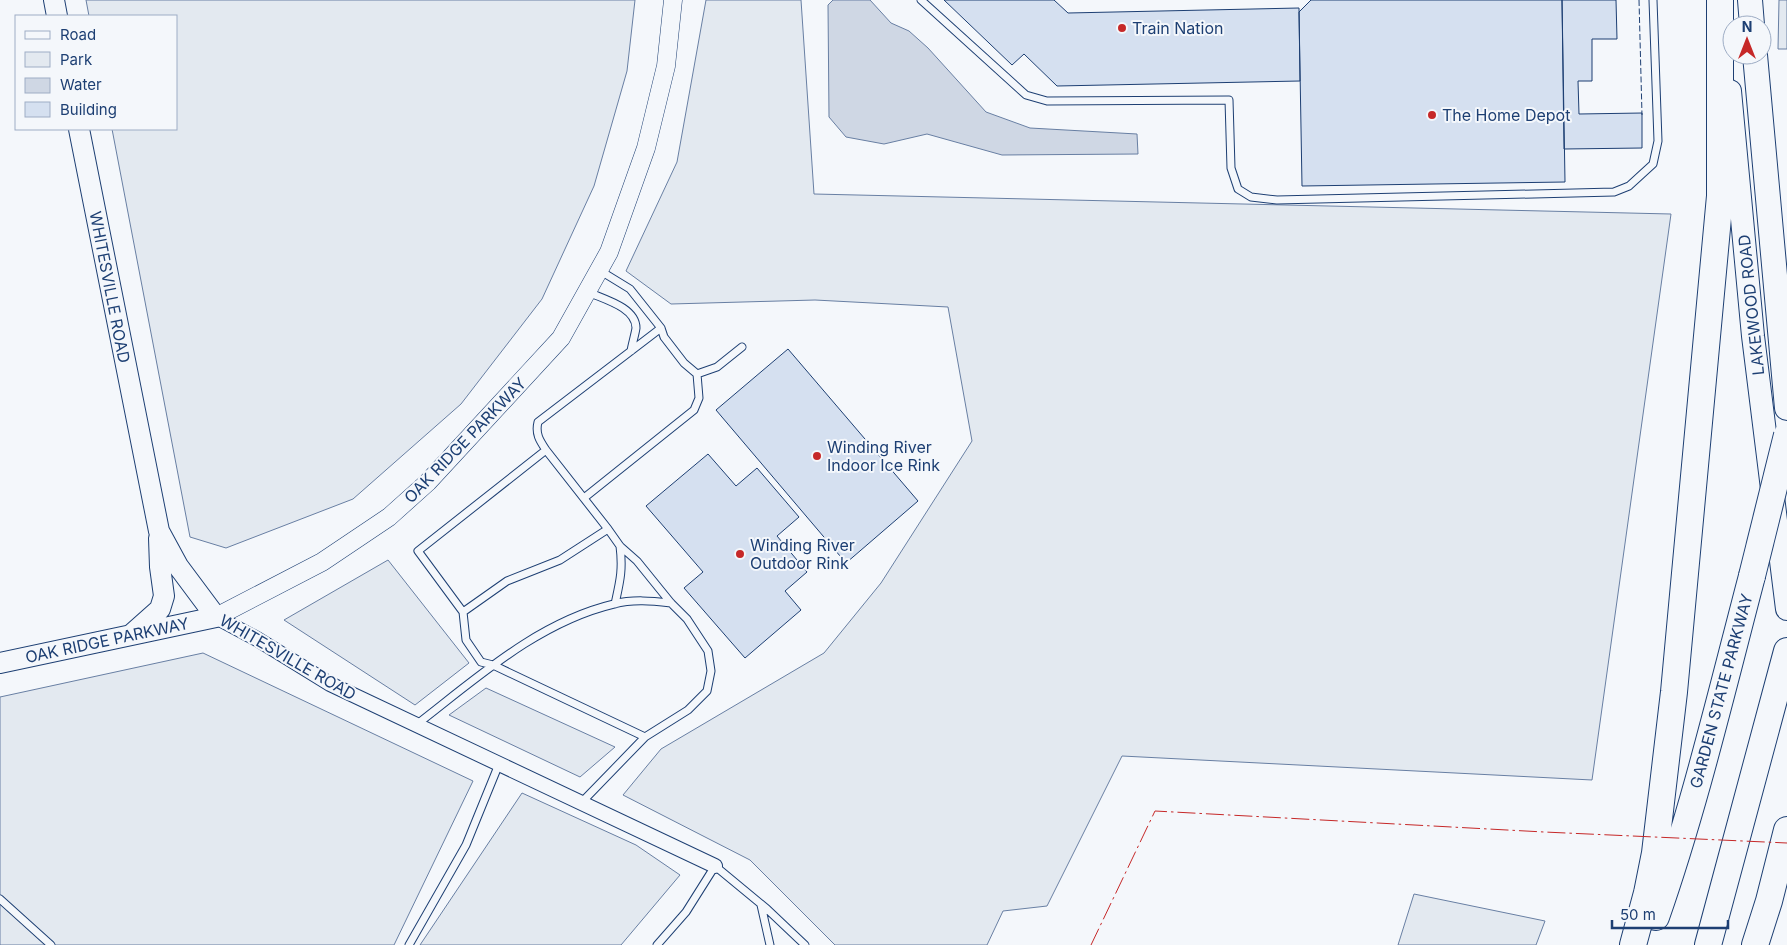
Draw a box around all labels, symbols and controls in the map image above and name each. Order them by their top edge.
legend [15,15,178,130]
north arrow [1722,15,1772,65]
place label: Train Nation [1132,18,1223,38]
text: N [1742,18,1752,35]
marker: Train Nation [1116,22,1128,34]
text: Road [60,25,96,44]
text: Park [60,50,93,69]
text: Water [60,75,102,94]
text: Building [60,100,117,119]
place label: The Home Depot [1442,105,1570,125]
marker: The Home Depot [1426,109,1438,121]
street label: WHITESVILLE ROAD [85,209,135,365]
street label: LAKEWOOD ROAD [1734,234,1768,376]
street label: OAK RIDGE PARKWAY [400,373,530,507]
place label: Winding River Indoor Ice Rink [827,437,940,475]
marker: Winding River Indoor Ice Rink [811,450,823,462]
place label: Winding River Outdoor Rink [750,535,855,573]
marker: Winding River Outdoor Rink [734,548,746,560]
street label: GARDEN STATE PARKWAY [1685,591,1757,791]
street label: WHITESVILLE ROAD [216,610,360,704]
street label: OAK RIDGE PARKWAY [23,613,191,667]
scale bar [1612,898,1728,930]
text: 50 m [1620,905,1656,924]

